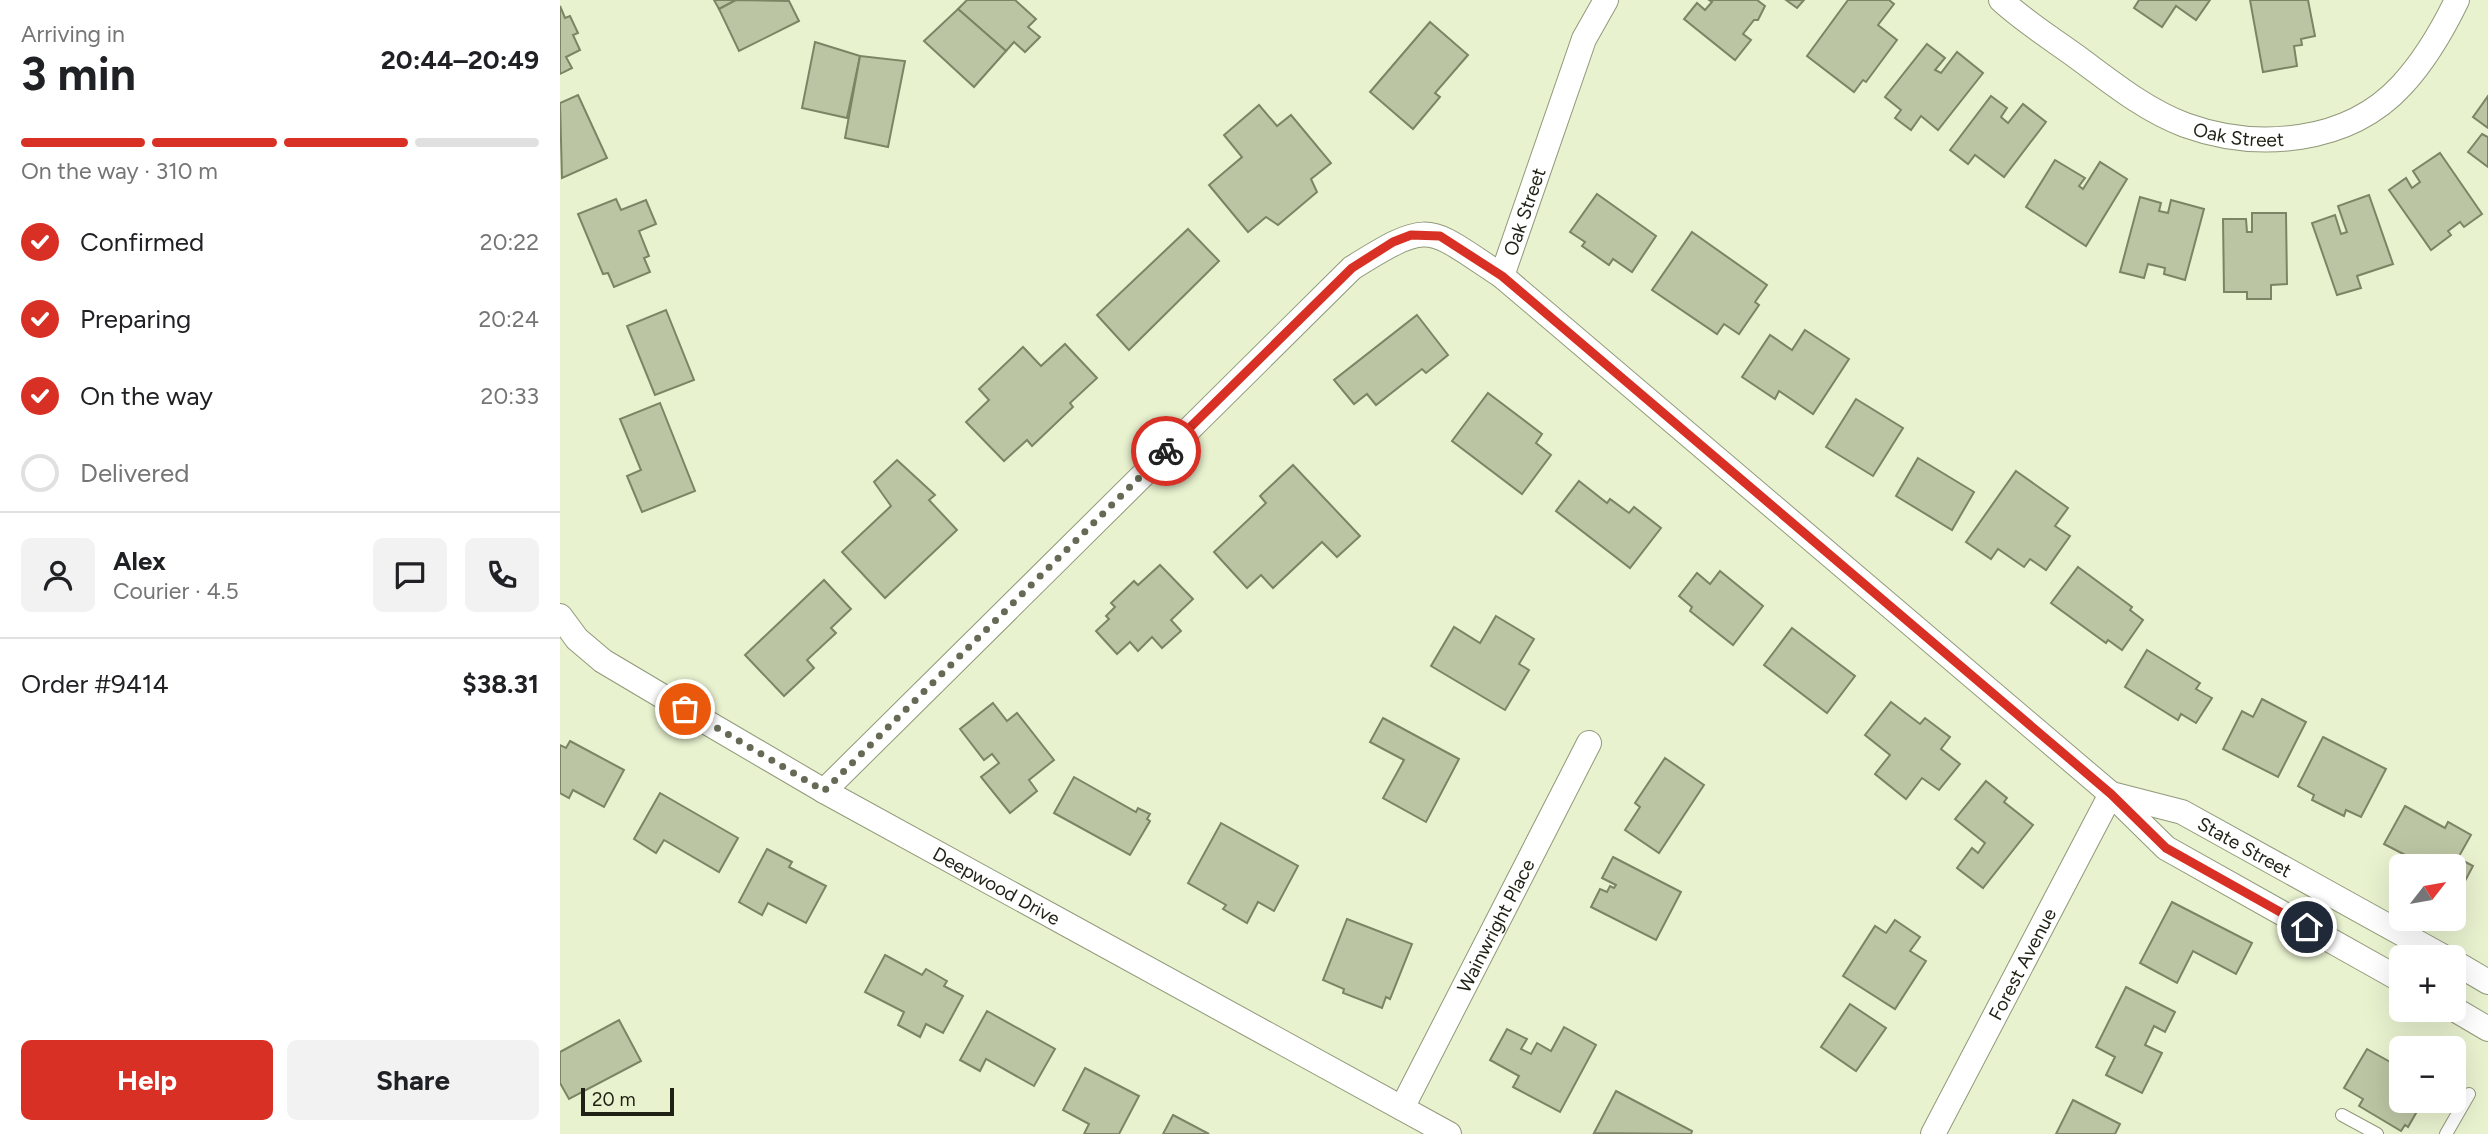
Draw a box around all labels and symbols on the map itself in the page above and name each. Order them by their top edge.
street label: Oak Street [2190,117,2285,151]
street label: Oak Street [1499,165,1551,259]
courier [1131,416,1201,486]
pin [655,679,715,739]
street label: State Street [2193,812,2296,882]
street label: Deepwood Drive [929,842,1064,930]
north arrow [2389,854,2466,931]
street label: Wainwright Place [1452,855,1540,996]
pin [2277,897,2337,957]
street label: Forest Avenue [1984,904,2061,1024]
scale bar [581,1085,674,1117]

